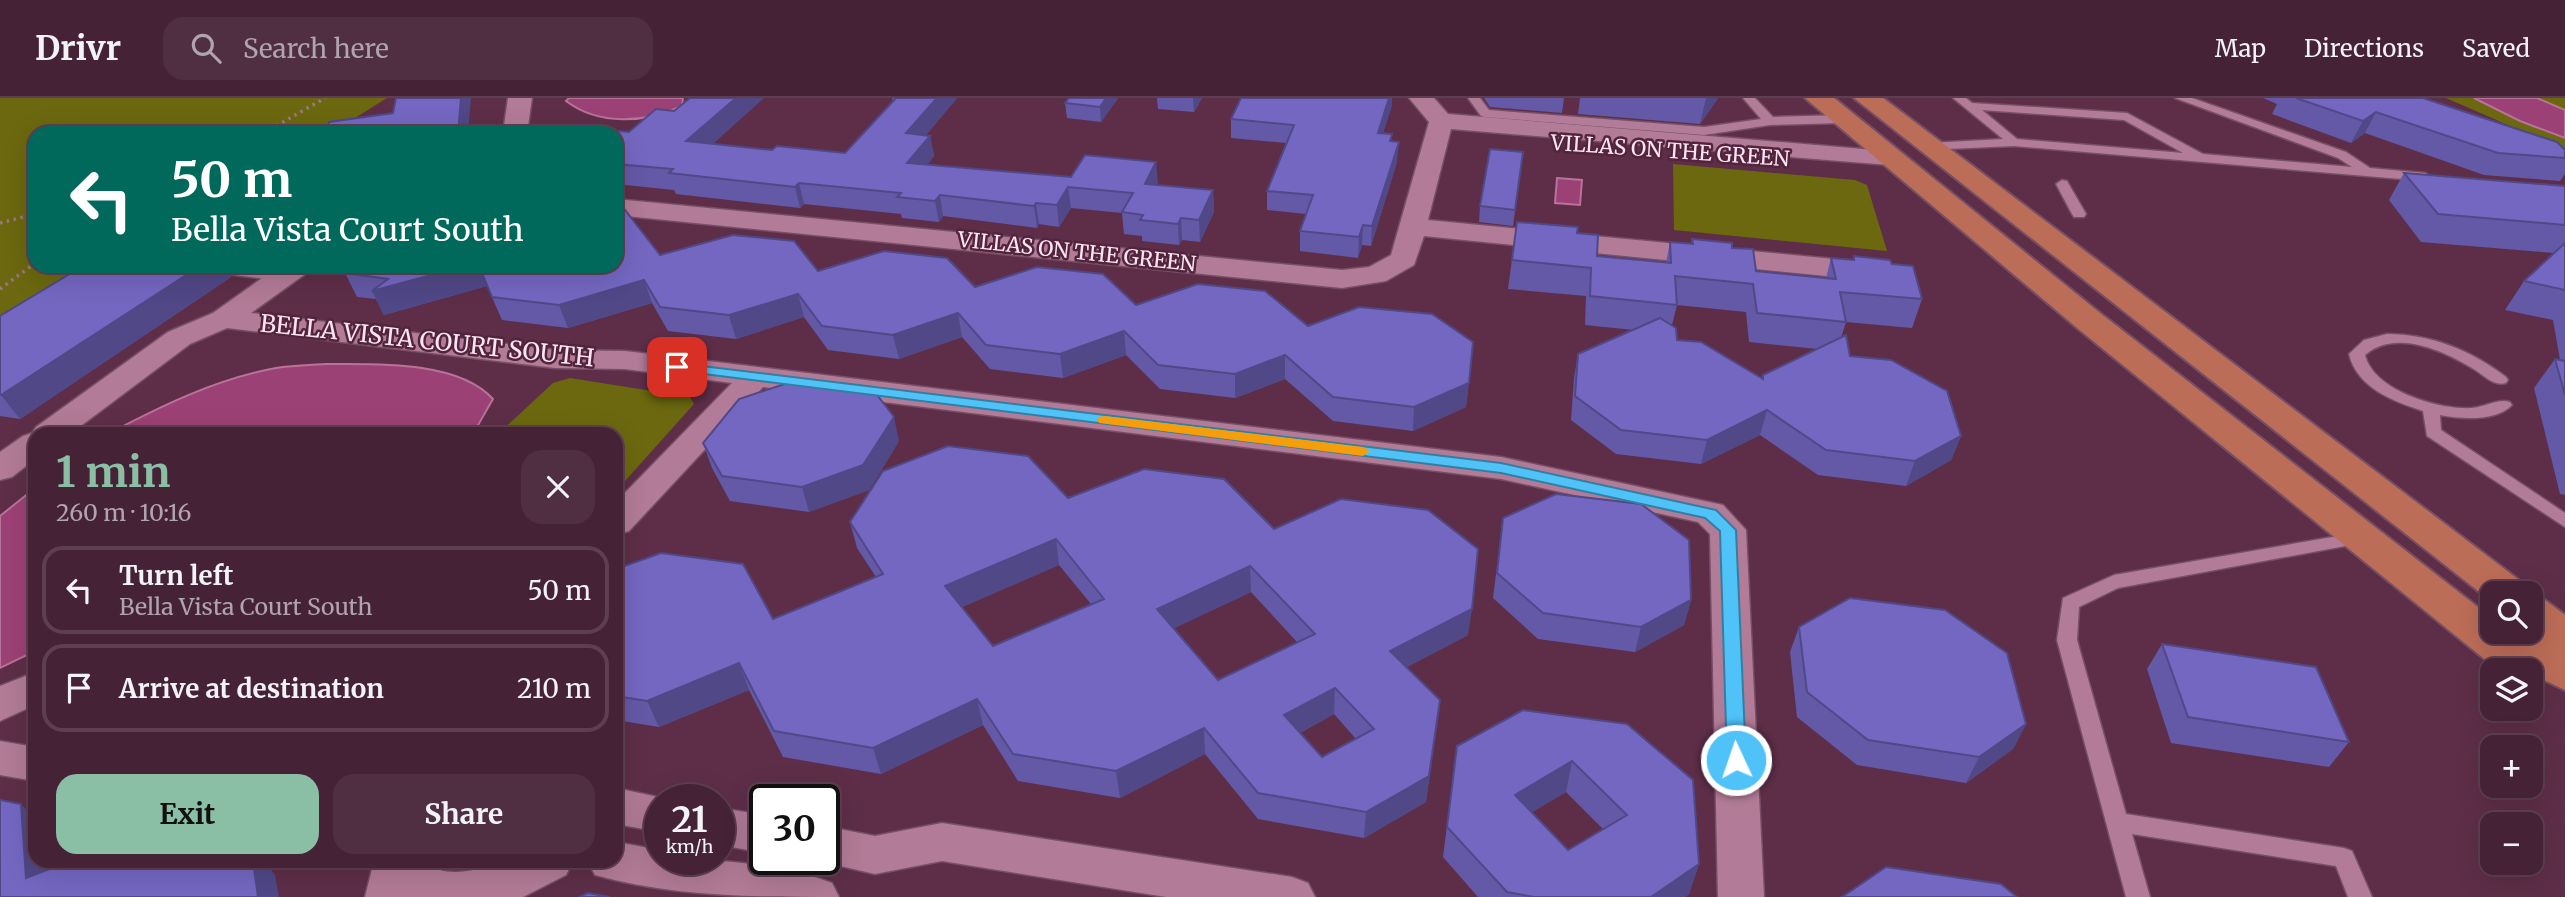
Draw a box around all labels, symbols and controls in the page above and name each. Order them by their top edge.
search box [163,17,653,80]
text: Drivr [35,28,121,69]
icon: search [187,29,225,67]
text: Search here [243,32,389,65]
text: Map [2215,33,2266,64]
text: Directions [2304,33,2424,64]
text: Saved [2462,33,2530,64]
street label: VILLAS ON THE GREEN [1549,129,1790,172]
text: 50 m [171,149,292,210]
icon: left [56,154,147,245]
text: Bella Vista Court South [171,210,524,250]
street label: VILLAS ON THE GREEN [956,225,1197,277]
street label: BELLA VISTA COURT SOUTH [258,308,596,373]
pin [647,337,707,397]
icon: arrive [658,348,696,386]
text: 1 min [56,446,170,498]
button: close [521,450,595,524]
text: 260 m · 10:16 [56,498,192,527]
text: Turn left [119,559,233,592]
icon: left [60,571,98,609]
text: 50 m [527,574,591,607]
map controls [2480,581,2543,875]
button: search [2480,581,2543,644]
text: Bella Vista Court South [119,592,373,621]
button: layers [2480,658,2543,721]
icon: arrive [60,669,98,707]
text: Arrive at destination [119,672,384,705]
text: 210 m [517,672,591,705]
position arrow [1699,723,1773,797]
button: + [2480,735,2543,798]
button: Exit [56,774,319,854]
button: Share [333,774,595,854]
speed limit sign: 30 [749,784,840,875]
text: 21 [672,798,707,842]
button: − [2480,812,2543,875]
text: km/h [666,835,713,858]

